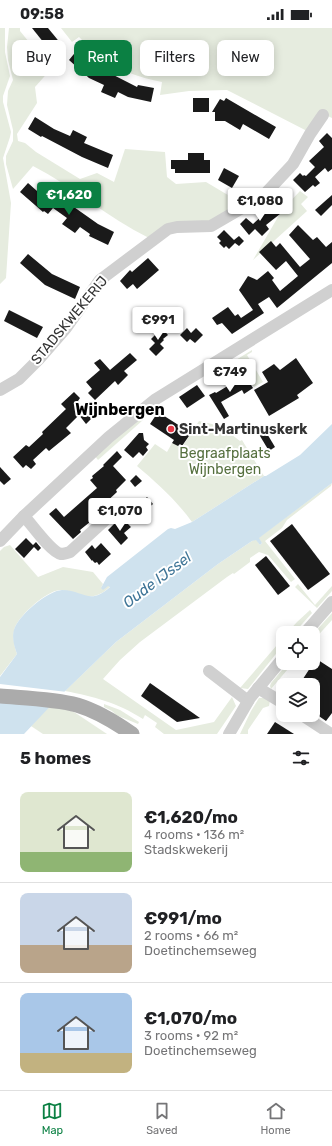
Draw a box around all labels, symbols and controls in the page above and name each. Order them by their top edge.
text: 09:58 [20,5,64,23]
chip: Buy [12,40,66,76]
chip: Rent [74,40,132,76]
chip: Filters [140,40,209,76]
chip: New [217,40,274,76]
pin: €1,620 [36,182,102,216]
text: €1,620 [46,187,92,202]
pin: €1,080 [227,188,293,222]
text: €1,080 [237,193,283,208]
street label: STADSKWEKERIJ [27,273,111,368]
pin: €991 [134,307,182,341]
text: €991 [141,312,175,327]
pin: €749 [206,359,254,393]
text: €749 [213,364,247,379]
district label: Wijnbergen [75,400,165,419]
place label: Sint-Martinuskerk [179,421,308,438]
marker: Sint-Martinuskerk [166,424,176,434]
park label: Begraafplaats Wijnbergen [179,445,271,478]
pin: €1,070 [87,498,153,532]
text: €1,070 [97,503,143,518]
water label: Oude IJssel [119,548,195,612]
map controls [276,626,320,722]
button: locate [276,626,320,670]
button: layers [276,678,320,722]
icon: filters [290,747,312,769]
text: 5 homes [20,748,91,768]
text: €1,620/mo [144,807,238,827]
icon: home [52,808,100,856]
text: 4 rooms · 136 m² [144,827,244,842]
text: Stadskwekerij [144,842,228,857]
text: €991/mo [144,908,222,928]
icon: home [52,909,100,957]
text: 2 rooms · 66 m² [144,928,238,943]
text: Doetinchemseweg [144,943,257,958]
text: €1,070/mo [144,1008,237,1028]
icon: home [52,1009,100,1057]
text: 3 rooms · 92 m² [144,1028,238,1043]
text: Doetinchemseweg [144,1043,257,1058]
tab: Map [41,1100,63,1137]
tab: Saved [146,1100,178,1137]
tab: Home [260,1100,291,1137]

